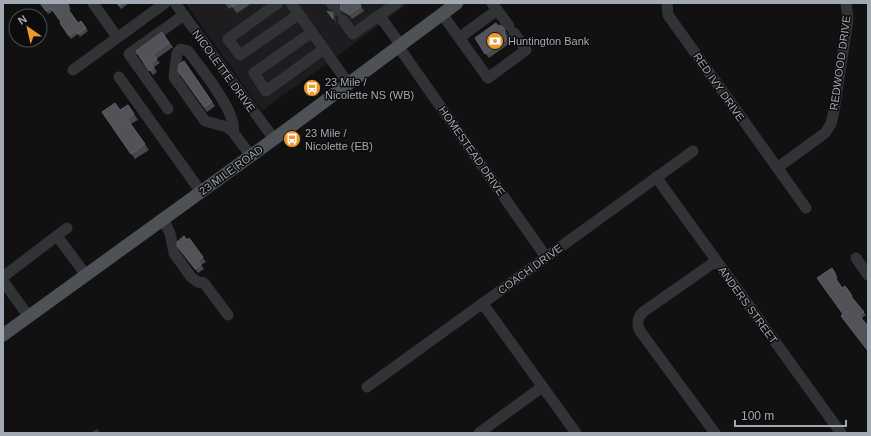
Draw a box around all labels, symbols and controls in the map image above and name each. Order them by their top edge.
north arrow [8,8,48,48]
text: N [16,12,29,27]
street label: REDWOOD DRIVE [827,15,853,111]
street label: NICOLETTE DRIVE [190,28,258,114]
bank icon: Huntington Bank [485,31,505,51]
place label: Huntington Bank [508,35,590,47]
street label: RED IVY DRIVE [691,51,747,123]
place label: 23 Mile / Nicolette NS (WB) [325,76,414,101]
bus stop icon: 23 Mile / Nicolette NS (WB) [302,78,322,98]
street label: HOMESTEAD DRIVE [437,104,507,198]
place label: 23 Mile / Nicolette (EB) [305,127,373,152]
bus stop icon: 23 Mile / Nicolette (EB) [282,129,302,149]
street label: 23 MILE ROAD [197,143,265,197]
street label: COACH DRIVE [496,242,564,296]
street label: ANDERS STREET [716,264,780,346]
scale bar [735,402,846,428]
text: 100 m [741,409,774,423]

